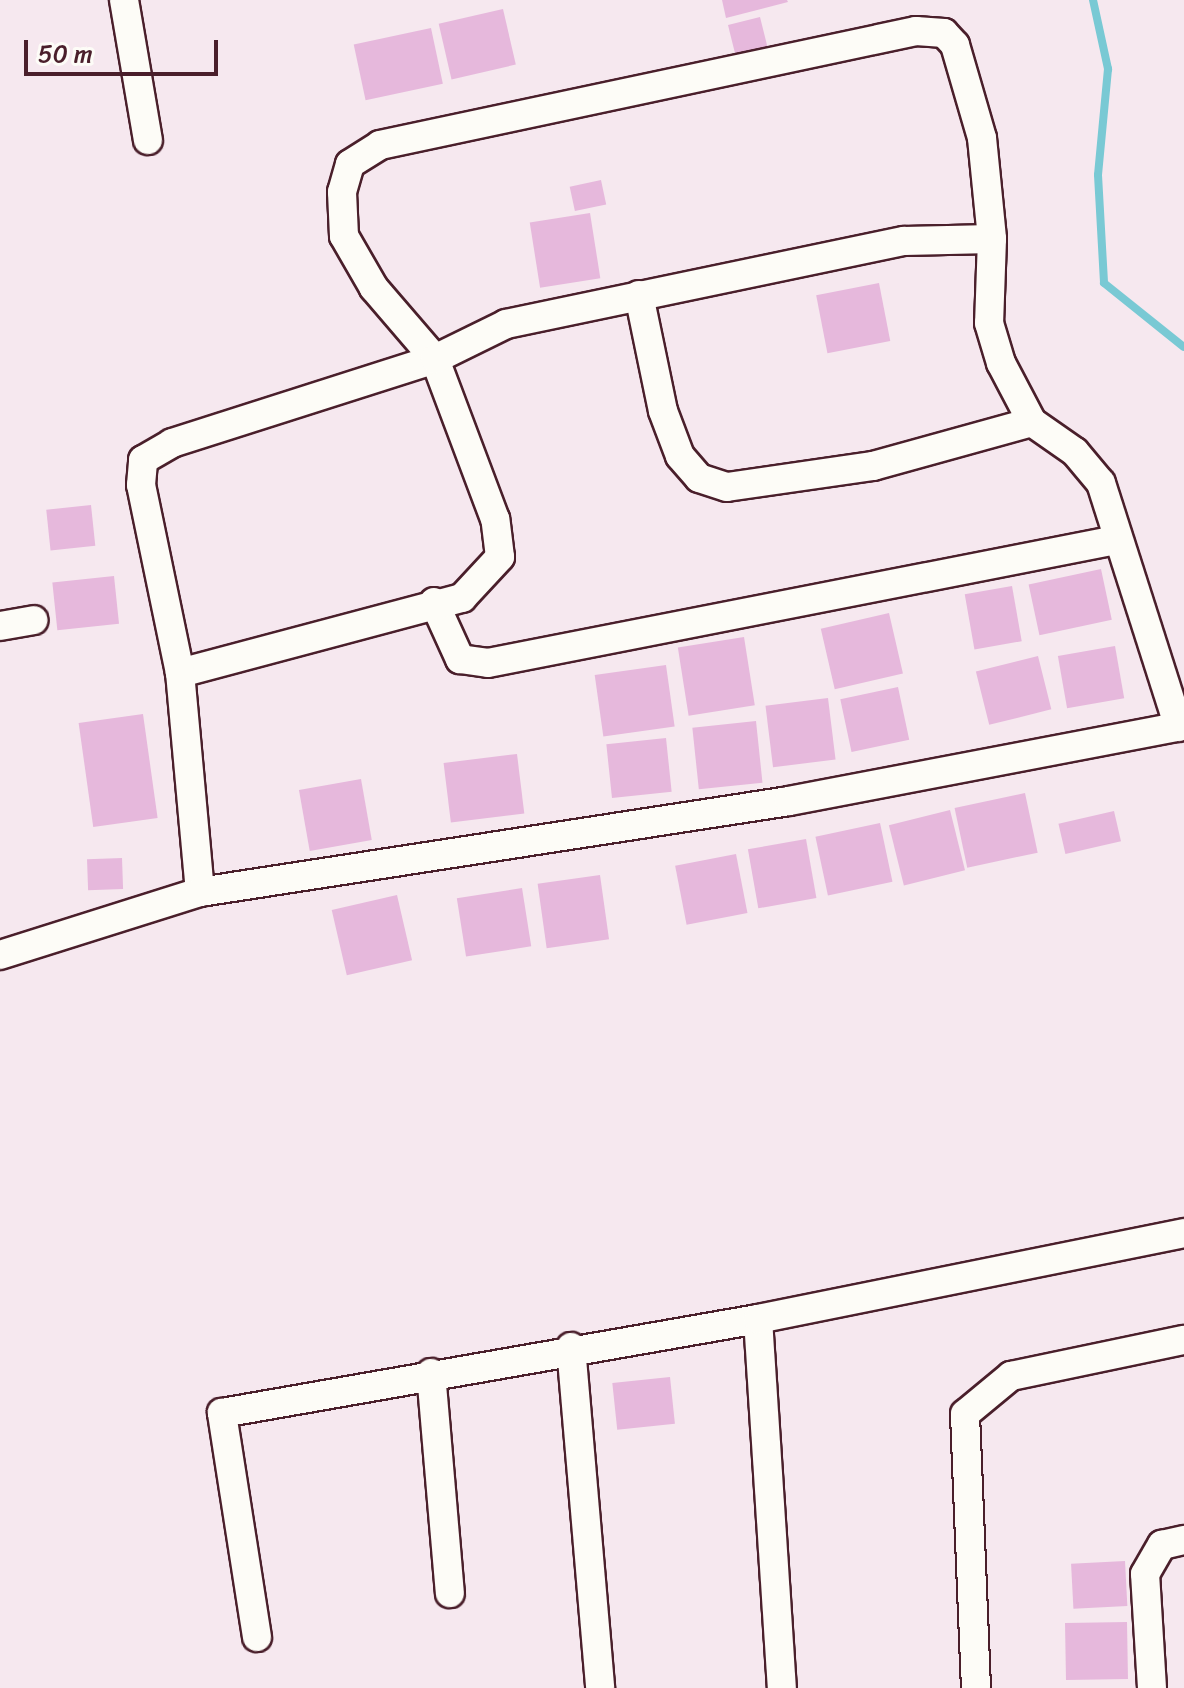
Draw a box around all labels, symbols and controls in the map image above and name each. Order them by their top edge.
scale bar [28,24,222,74]
text: 50 m [38,33,93,75]

